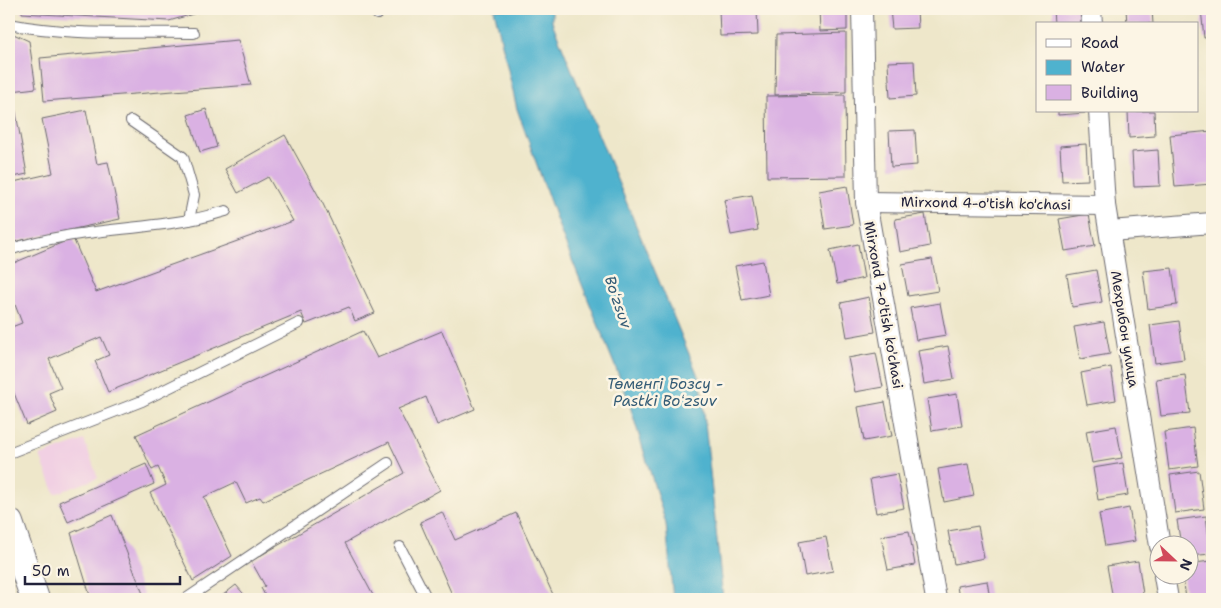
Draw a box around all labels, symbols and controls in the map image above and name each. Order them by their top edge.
legend [1036,22,1198,112]
text: Road [1081,33,1119,53]
text: Water [1081,57,1125,77]
text: Building [1081,83,1138,103]
street label: Mirxond 4-o'tish ko'chasi [901,193,1071,213]
street label: Mirxond 7-o'tish ko'chasi [860,220,908,390]
street label: Мехрибон улица [1107,269,1143,389]
water label: Boʻzsuv [600,273,637,332]
water label: Төменгі Бозсу - Pastki Boʻzsuv [607,374,723,411]
north arrow [1148,536,1198,586]
scale bar [25,553,180,585]
text: N [1176,556,1196,573]
text: 50 m [32,561,70,581]

